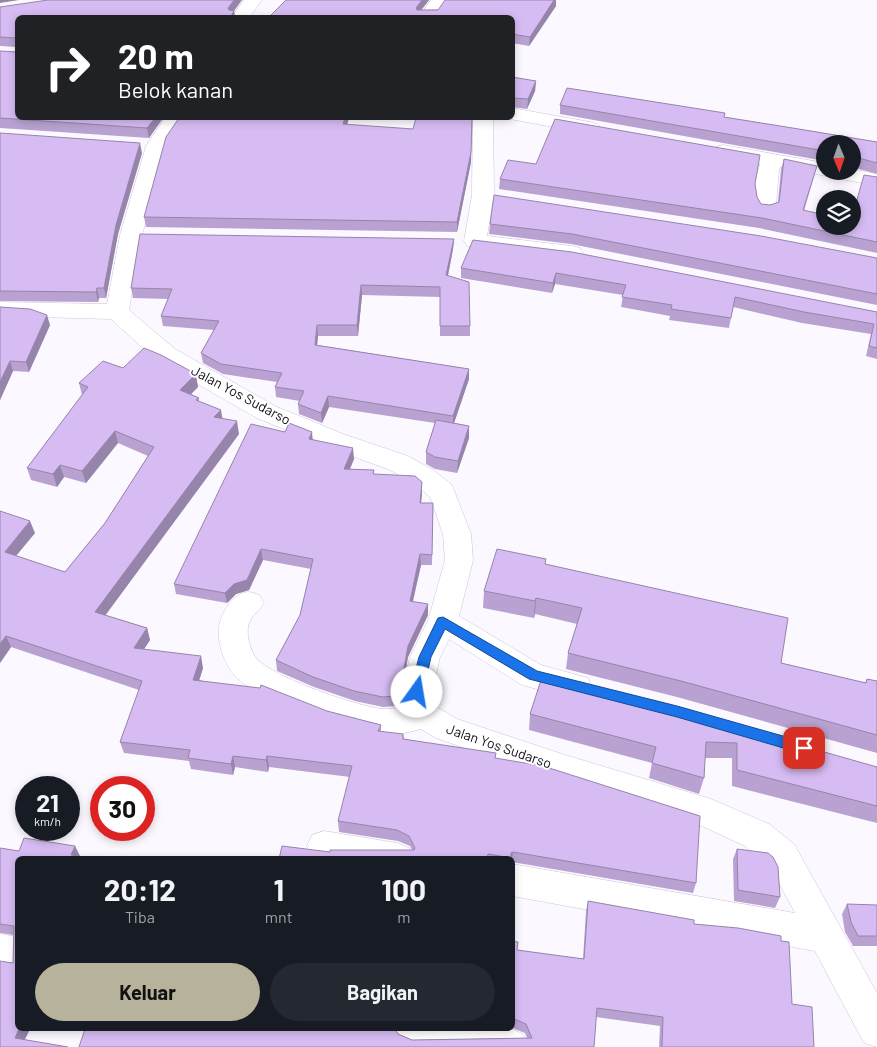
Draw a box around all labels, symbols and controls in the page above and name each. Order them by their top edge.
text: 20 m [118,34,194,76]
icon: right [35,35,100,100]
text: Belok kanan [118,76,233,102]
north arrow [816,135,861,180]
map controls [816,135,861,235]
button: layers [816,190,861,235]
street label: Jalan Yos Sudarso [189,361,294,428]
position arrow [390,665,442,717]
street label: Jalan Yos Sudarso [444,720,554,771]
pin [783,727,825,769]
icon: arrive [790,734,818,762]
speed limit sign: 30 [90,776,155,841]
text: 21 [36,787,59,817]
text: km/h [34,814,61,828]
text: 20:12 [104,871,176,907]
text: 1 [273,871,284,907]
text: 100 [381,871,426,907]
text: Tiba [125,907,155,926]
text: mnt [265,907,293,926]
text: m [397,907,410,926]
button: Keluar [35,963,260,1021]
button: Bagikan [270,963,495,1021]

